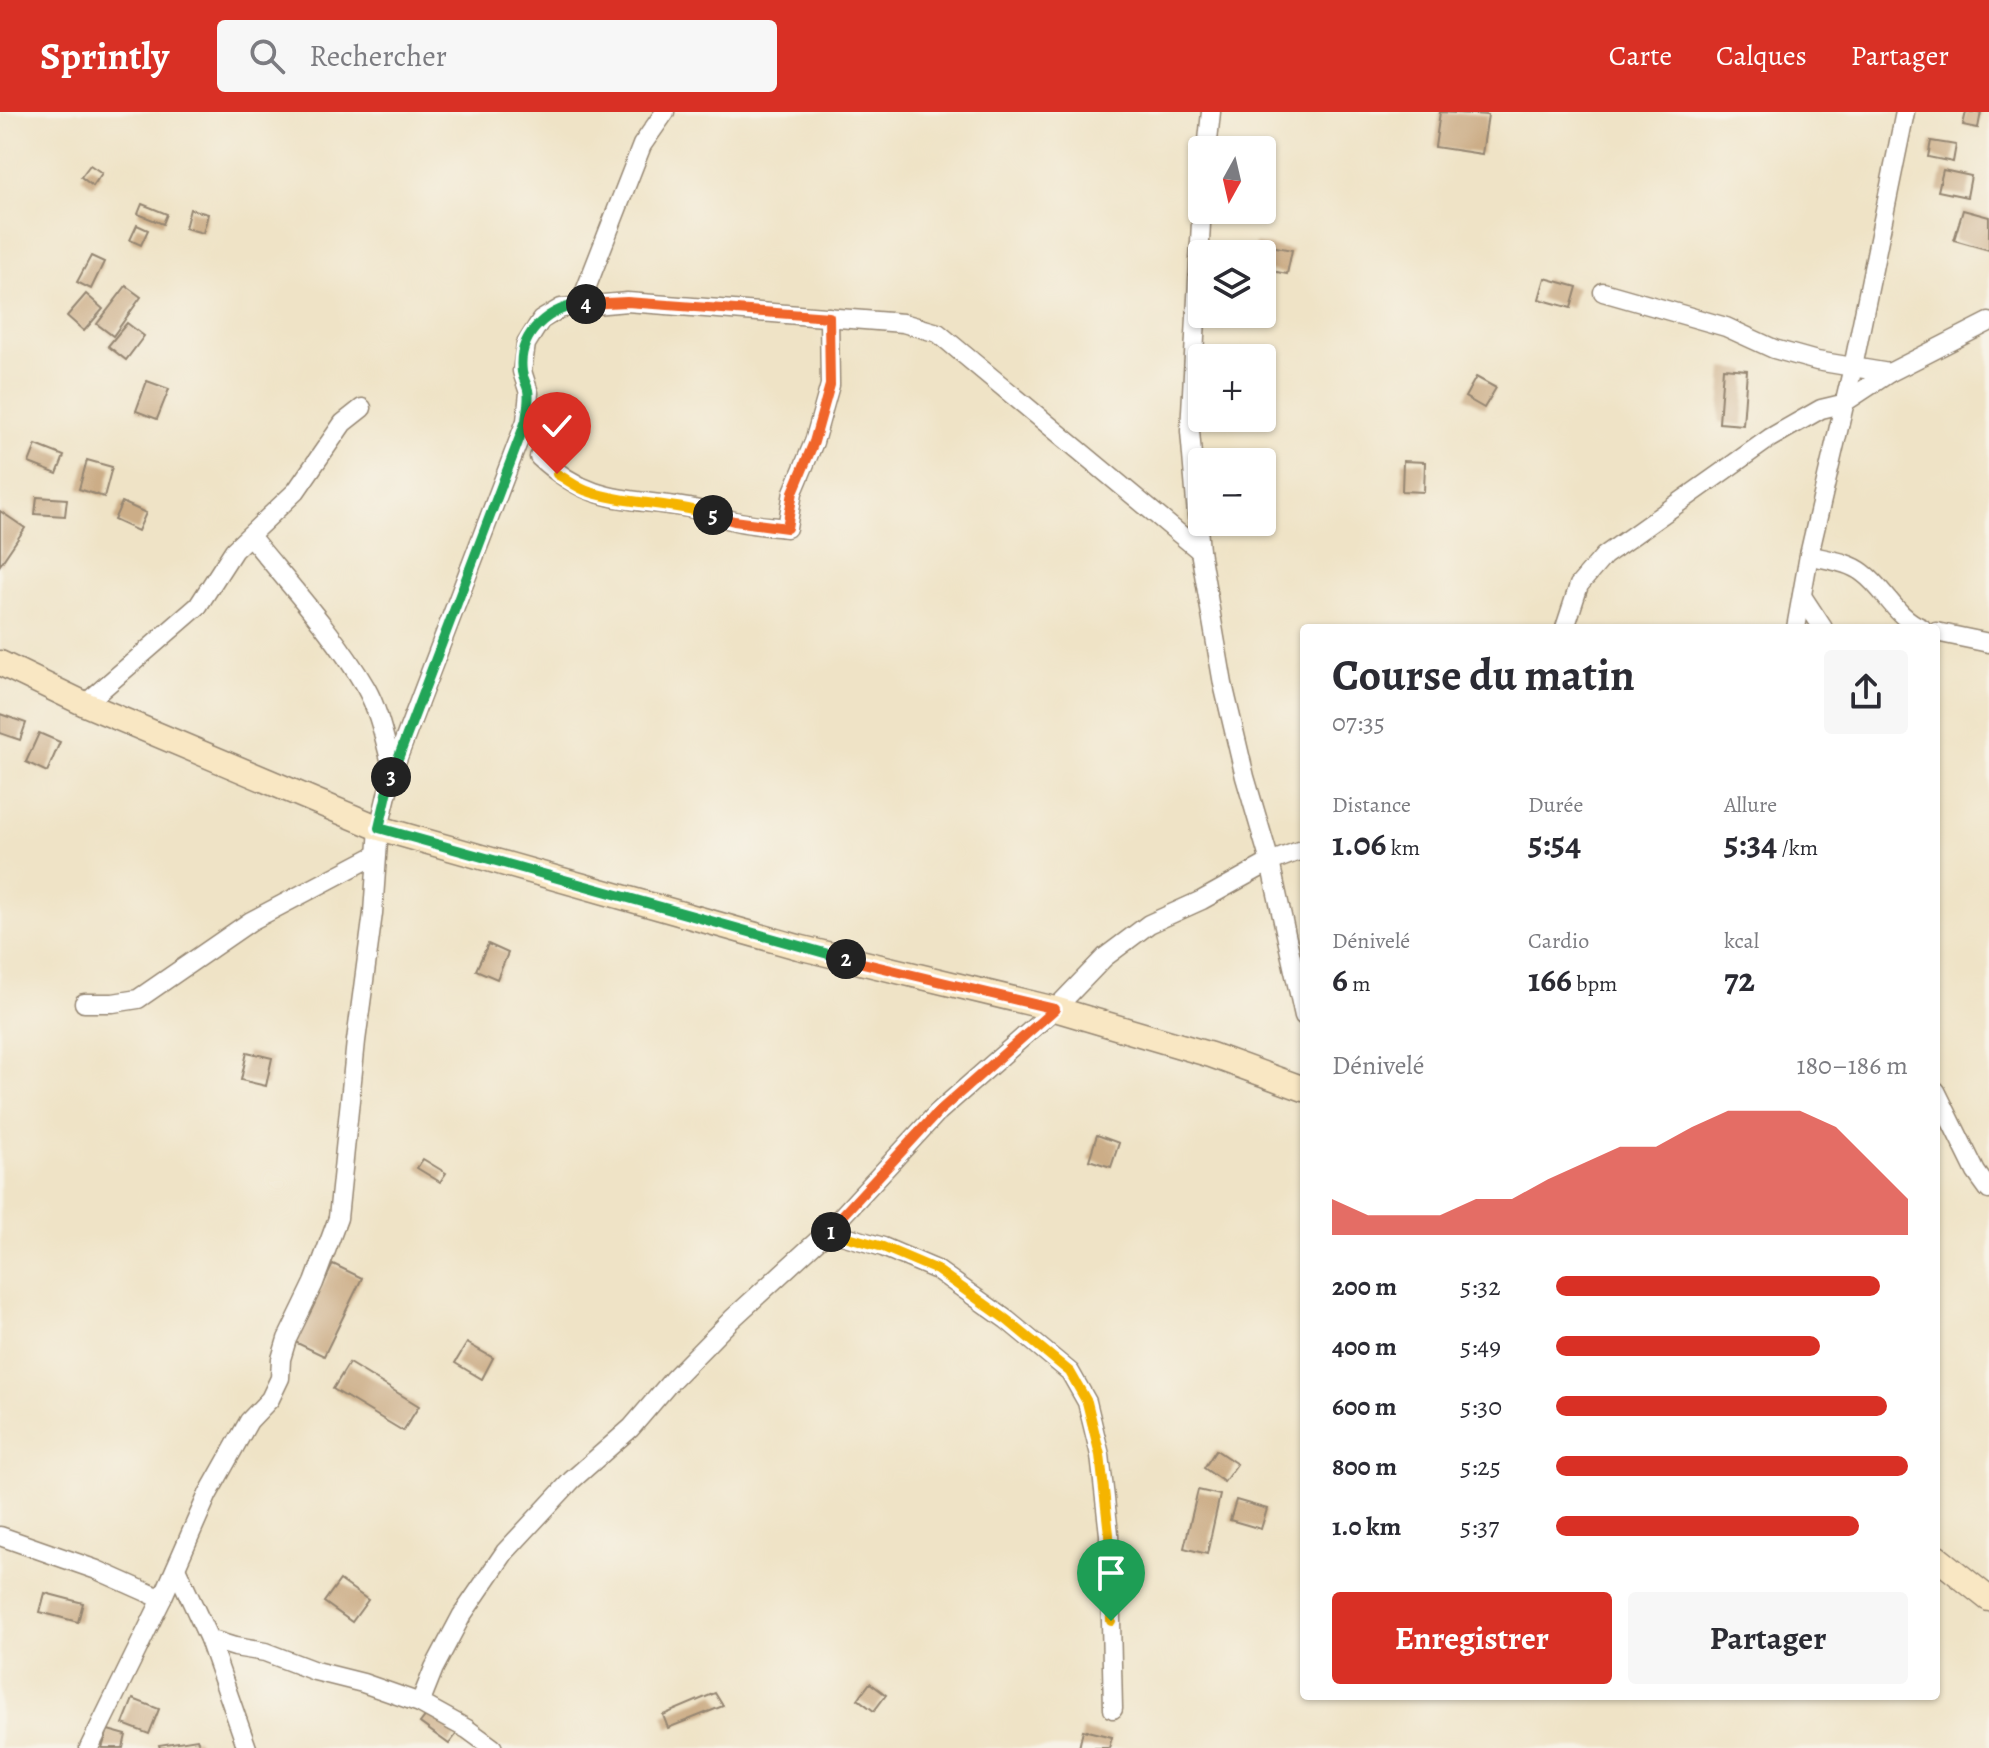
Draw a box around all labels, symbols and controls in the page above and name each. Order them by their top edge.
search box [217,20,777,92]
text: Sprintly [40,30,169,82]
icon: search [245,34,289,78]
text: Rechercher [309,36,447,76]
text: Carte [1609,37,1672,75]
text: Calques [1716,37,1807,75]
text: Partager [1851,37,1949,75]
north arrow [1188,136,1276,224]
map controls [1188,136,1276,536]
button: layers [1188,240,1276,328]
pin: 4 [566,284,606,324]
text: 4 [581,289,591,319]
button: + [1188,344,1276,432]
pin [523,392,591,474]
icon: check [535,404,579,448]
button: − [1188,448,1276,536]
pin: 5 [693,495,733,535]
text: 5 [708,500,718,530]
text: Course du matin [1332,645,1635,705]
button: share [1824,650,1908,734]
text: 07:35 [1332,705,1385,740]
pin: 3 [371,757,411,797]
text: 3 [386,762,396,792]
text: Distance [1332,790,1411,820]
text: Durée [1528,790,1583,820]
text: Allure [1724,790,1777,820]
text: 1.06 [1332,820,1387,867]
text: 5:54 [1528,820,1581,867]
text: 5:34 [1724,820,1777,867]
text: km [1387,833,1420,863]
text: /km [1777,833,1818,863]
text: Dénivelé [1332,926,1410,956]
text: Cardio [1528,926,1589,956]
text: kcal [1724,926,1759,956]
pin: 2 [826,939,866,979]
text: 2 [841,944,851,974]
text: 6 [1332,956,1348,1003]
text: 166 [1528,956,1572,1003]
text: 72 [1724,956,1755,1003]
text: m [1348,969,1371,999]
text: bpm [1572,969,1617,999]
text: Dénivelé [1332,1048,1424,1083]
text: 180–186 m [1797,1048,1908,1083]
pin: 1 [811,1212,851,1252]
text: 1 [827,1217,835,1247]
text: 200 m [1332,1269,1397,1304]
text: 5:32 [1460,1269,1501,1304]
text: 400 m [1332,1329,1397,1364]
text: 5:49 [1460,1329,1501,1364]
text: 600 m [1332,1389,1397,1424]
text: 5:30 [1460,1389,1502,1424]
text: 800 m [1332,1449,1397,1484]
text: 5:25 [1460,1449,1501,1484]
text: 1.0 km [1332,1509,1401,1544]
text: 5:37 [1460,1509,1499,1544]
pin [1077,1539,1145,1621]
icon: arrive [1089,1551,1133,1595]
button: Enregistrer [1332,1592,1612,1684]
button: Partager [1628,1592,1908,1684]

